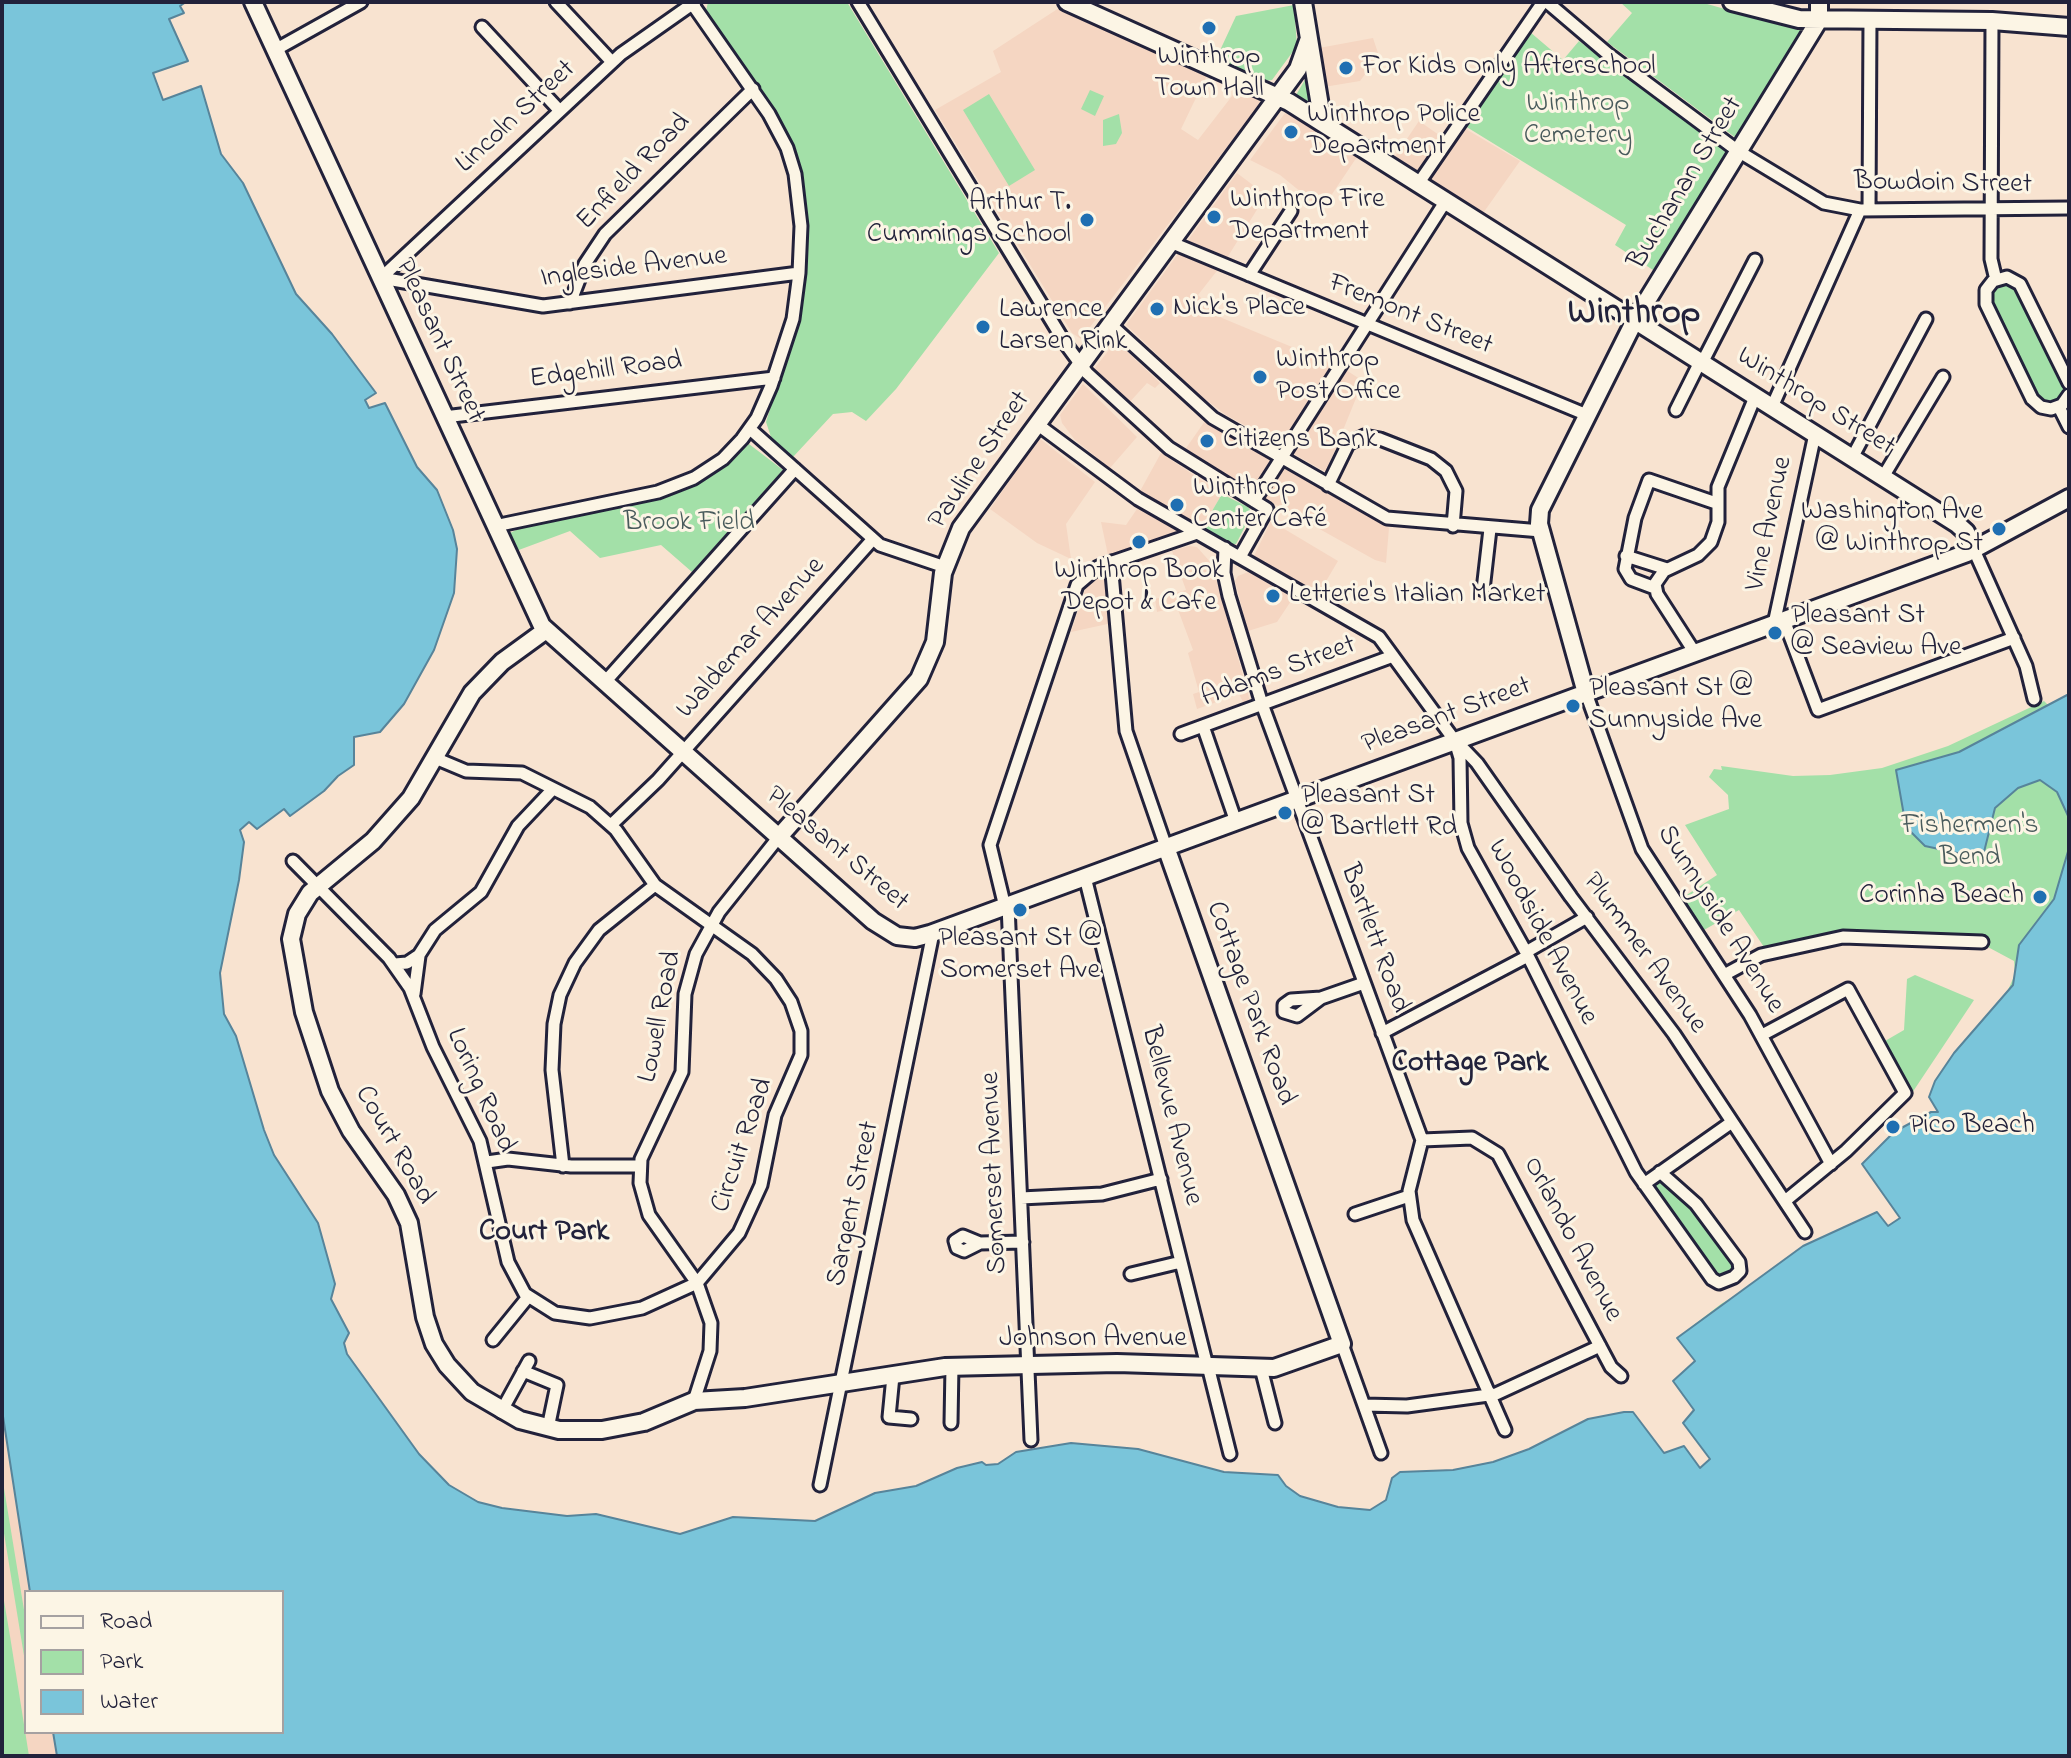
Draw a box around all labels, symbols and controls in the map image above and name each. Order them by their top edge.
marker: Winthrop Town Hall [1200,19,1218,37]
place label: Winthrop Town Hall [1154,41,1264,107]
place label: For Kids Only Afterschool [1362,51,1656,85]
street label: Lincoln Street [450,54,584,182]
marker: For Kids Only Afterschool [1337,59,1355,77]
park label: Winthrop Cemetery [1524,88,1632,154]
street label: Buchanan Street [1622,91,1752,277]
place label: Winthrop Police Department [1307,99,1480,165]
street label: Enfield Road [571,107,699,239]
marker: Winthrop Police Department [1282,123,1300,141]
street label: Bowdoin Street [1854,167,2032,203]
place label: Winthrop Fire Department [1230,184,1385,250]
place label: Arthur T. Cummings School [867,187,1071,253]
marker: Winthrop Fire Department [1205,208,1223,226]
marker: Arthur T. Cummings School [1078,211,1096,229]
street label: Ingleside Avenue [539,241,729,297]
street label: Pleasant Street [385,254,491,428]
street label: Fremont Street [1323,268,1497,364]
place label: Nick's Place [1173,292,1305,326]
place label: Lawrence Larsen Rink [999,294,1127,360]
district label: Winthrop [1568,294,1700,338]
marker: Nick's Place [1148,300,1166,318]
marker: Lawrence Larsen Rink [974,318,992,336]
street label: Winthrop Street [1729,341,1901,465]
place label: Winthrop Post Office [1276,344,1401,410]
street label: Edgehill Road [528,346,684,398]
marker: Winthrop Post Office [1251,368,1269,386]
street label: Pauline Street [923,386,1039,536]
place label: Citizens Bank [1223,424,1377,458]
marker: Citizens Bank [1198,432,1216,450]
street label: Vine Avenue [1740,454,1802,594]
place label: Winthrop Center Café [1193,472,1327,538]
marker: Winthrop Center Café [1168,496,1186,514]
place label: Washington Ave @ Winthrop St [1801,496,1983,562]
park label: Brook Field [623,507,755,541]
marker: Washington Ave @ Winthrop St [1990,520,2008,538]
marker: Winthrop Book Depot & Cafe [1130,533,1148,551]
street label: Waldemar Avenue [671,551,833,727]
place label: Winthrop Book Depot & Cafe [1054,555,1224,621]
place label: Letterie's Italian Market [1289,579,1545,613]
marker: Letterie's Italian Market [1264,587,1282,605]
place label: Pleasant St @ Seaview Ave [1791,600,1962,666]
marker: Pleasant St @ Seaview Ave [1766,624,1784,642]
street label: Adams Street [1197,630,1361,716]
street label: Pleasant Street [1358,671,1536,763]
place label: Pleasant St @ Sunnyside Ave [1589,673,1762,739]
marker: Pleasant St @ Sunnyside Ave [1564,697,1582,715]
street label: Pleasant Street [757,780,915,920]
place label: Pleasant St @ Bartlett Rd [1301,780,1457,846]
marker: Pleasant St @ Bartlett Rd [1276,804,1294,822]
park label: Fishermen's Bend [1901,810,2039,876]
street label: Sunnyside Avenue [1648,820,1790,1020]
street label: Woodside Avenue [1478,835,1604,1031]
street label: Bartlett Road [1331,860,1415,1018]
street label: Plummer Avenue [1573,867,1713,1041]
place label: Corinha Beach [1859,880,2024,914]
marker: Corinha Beach [2031,888,2049,906]
street label: Cottage Park Road [1197,897,1301,1111]
marker: Pleasant St @ Somerset Ave [1011,901,1029,919]
place label: Pleasant St @ Somerset Ave [938,923,1102,989]
street label: Lowell Road [633,948,691,1086]
street label: Loring Road [437,1023,521,1159]
street label: Bellevue Avenue [1132,1023,1208,1209]
district label: Cottage Park [1391,1047,1549,1083]
street label: Somerset Avenue [976,1071,1016,1275]
street label: Circuit Road [705,1074,783,1218]
street label: Court Road [345,1081,441,1211]
place label: Pico Beach [1909,1110,2035,1144]
street label: Sargent Street [821,1118,889,1290]
marker: Pico Beach [1884,1118,1902,1136]
street label: Orlando Avenue [1514,1152,1628,1328]
district label: Court Park [479,1216,609,1252]
street label: Johnson Avenue [999,1323,1187,1357]
legend [24,1590,284,1734]
text: Road [100,1605,152,1640]
text: Park [100,1645,143,1680]
text: Water [100,1685,158,1720]

